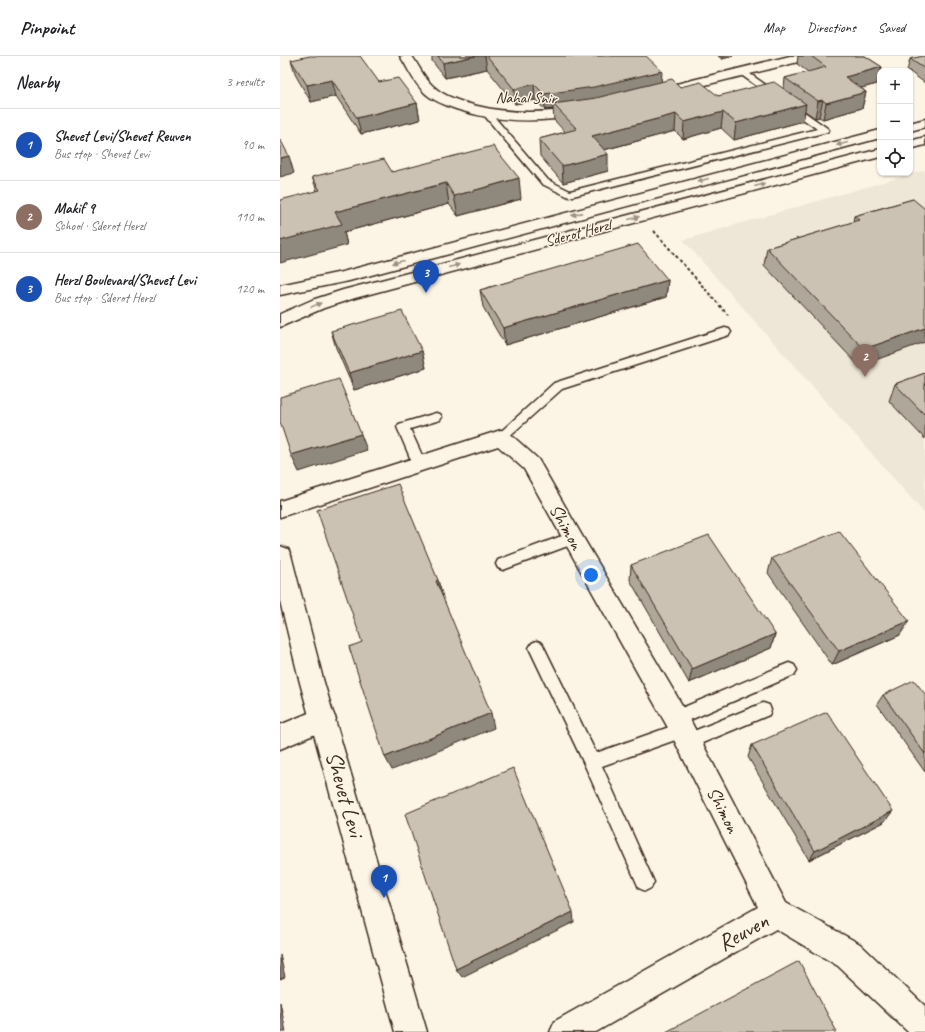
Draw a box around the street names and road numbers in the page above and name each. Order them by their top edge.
street label: Nahal Snir [495,87,559,109]
street label: Sderot Herzl [543,214,616,251]
street label: Shimon [544,500,589,555]
street label: Shevet Levi [319,748,372,843]
street label: Shimon [701,783,745,839]
street label: Reuven [713,906,774,958]

